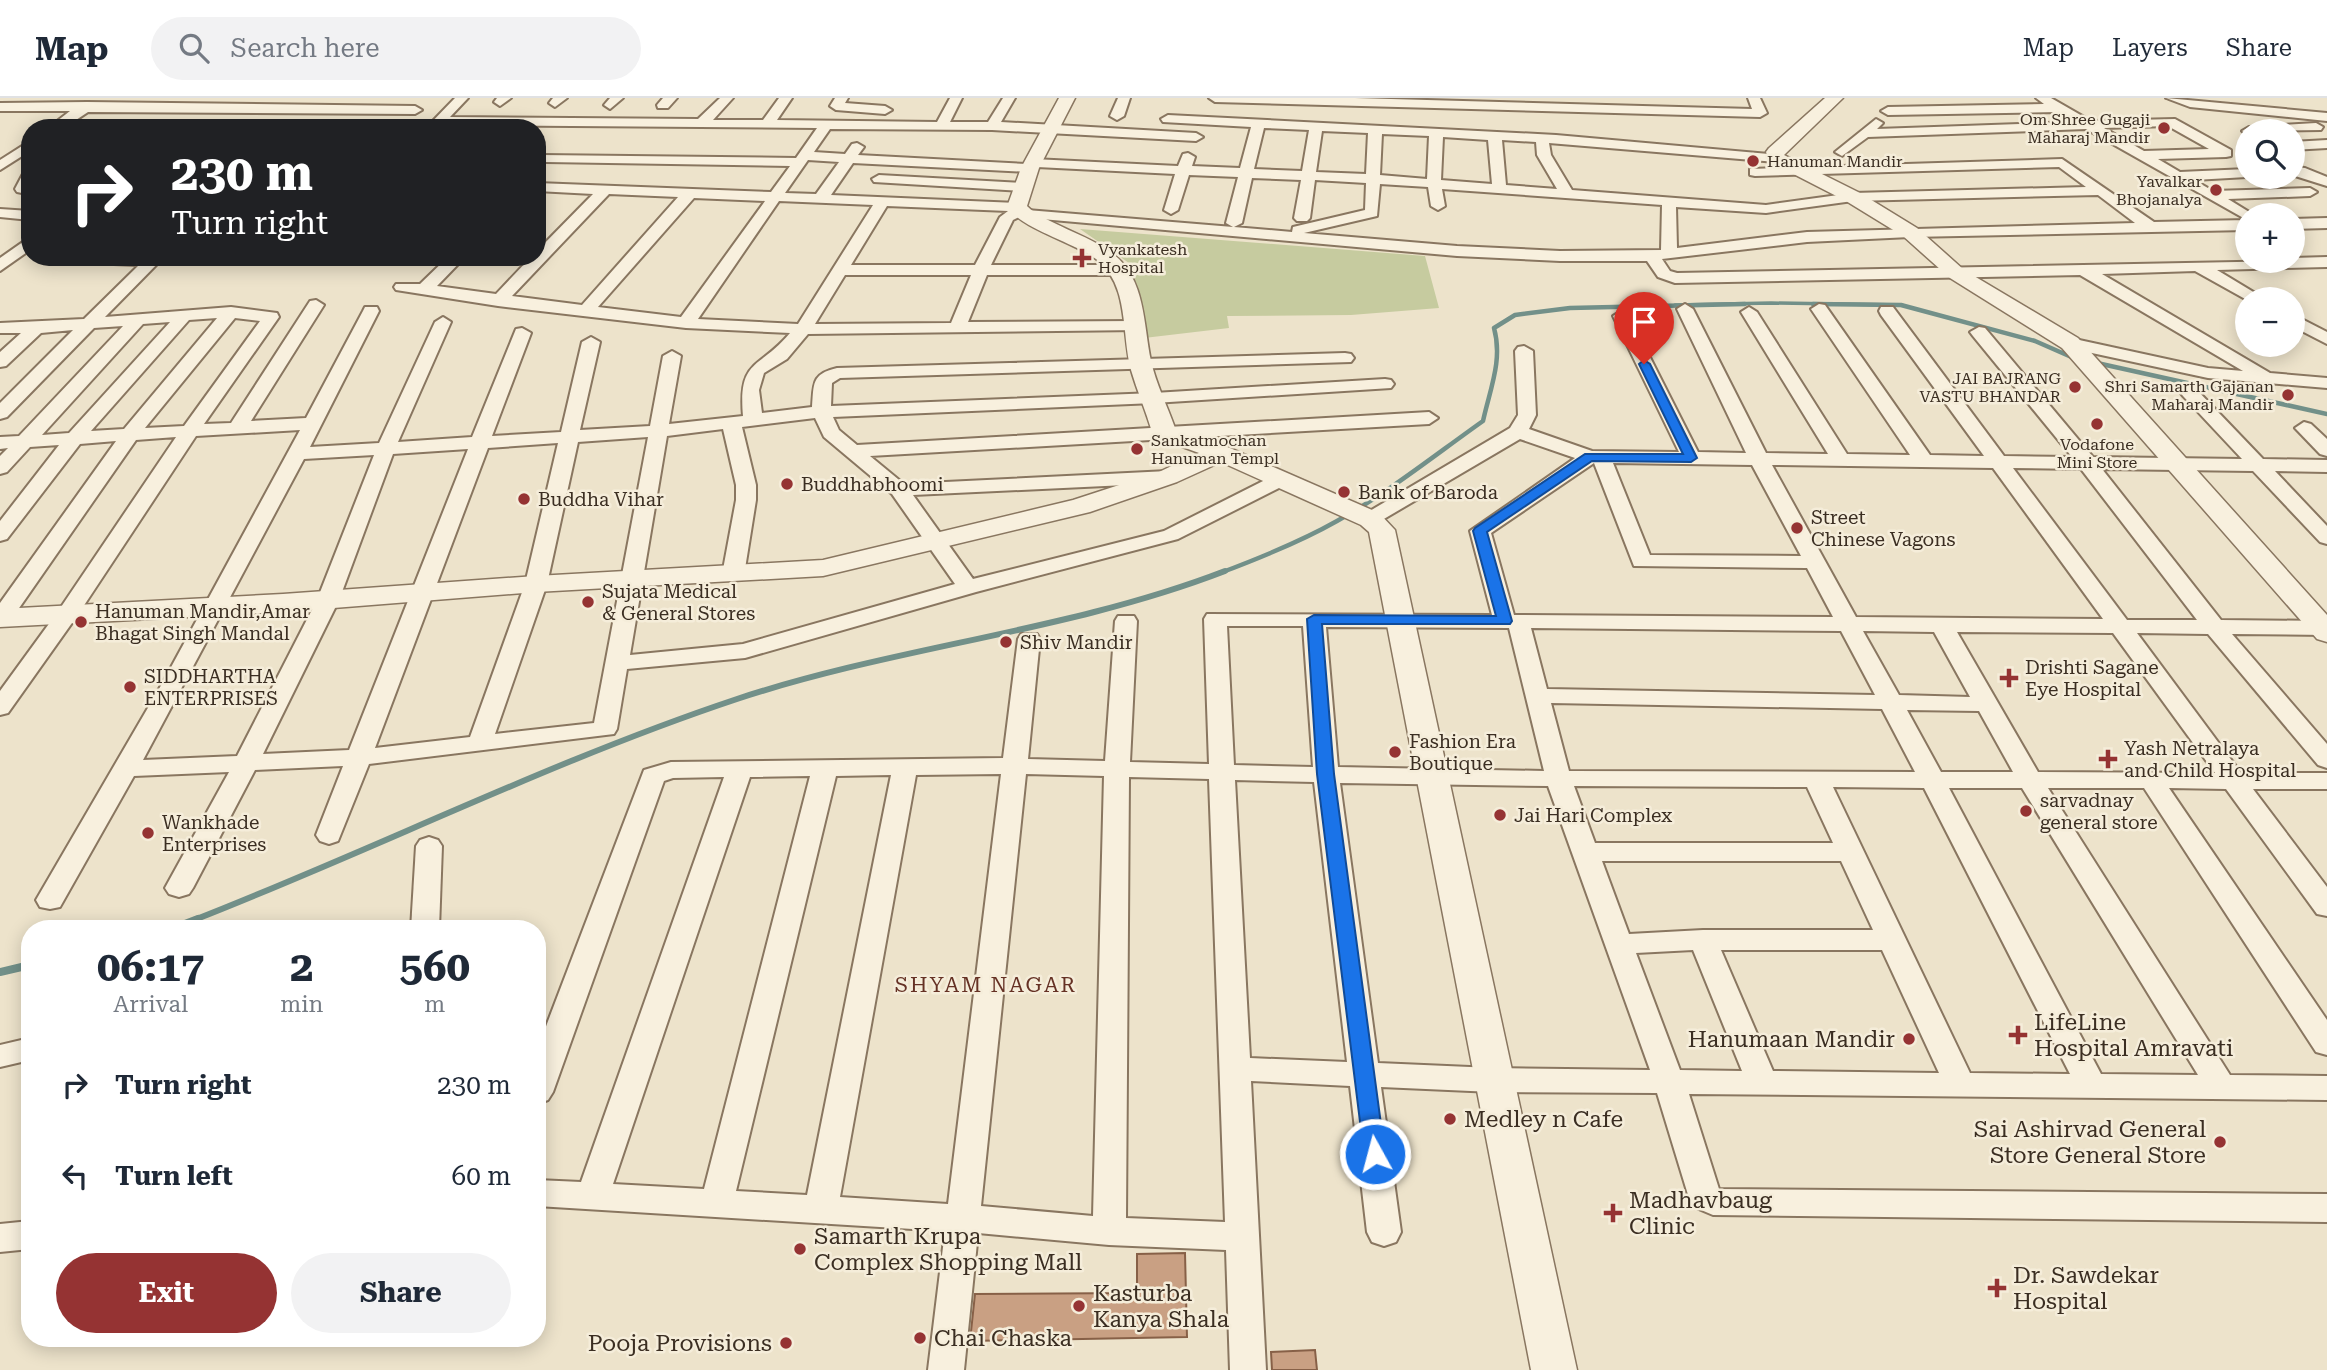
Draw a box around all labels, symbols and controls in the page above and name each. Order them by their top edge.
search box [151,17,641,80]
text: Map [35,29,109,68]
icon: search [175,29,213,67]
text: Search here [231,33,380,63]
text: Map [2023,34,2074,62]
text: Layers [2112,34,2188,62]
text: Share [2226,34,2292,62]
place label: Om Shree Gugaji Maharaj Mandir [2020,110,2150,147]
map controls [2235,119,2305,357]
button: search [2235,119,2305,189]
marker: Om Shree Gugaji Maharaj Mandir [2156,120,2172,136]
text: 230 m [171,145,313,202]
icon: right [56,147,147,238]
place label: Hanuman Mandir [1767,152,1903,171]
marker: Hanuman Mandir [1745,153,1761,169]
place label: Yavalkar Bhojanalya [2116,172,2202,209]
marker: Yavalkar Bhojanalya [2208,182,2224,198]
button: + [2235,203,2305,273]
text: Turn right [171,204,328,242]
place label: Vyankatesh Hospital [1098,240,1187,277]
marker: Vyankatesh Hospital [1072,248,1092,268]
button: − [2235,287,2305,357]
pin [1614,292,1674,364]
icon: arrive [1625,303,1663,341]
place label: JAI BAJRANG VASTU BHANDAR [1920,369,2062,406]
place label: Shri Samarth Gajanan Maharaj Mandir [2105,377,2274,414]
marker: JAI BAJRANG VASTU BHANDAR [2067,379,2083,395]
marker: Shri Samarth Gajanan Maharaj Mandir [2280,387,2296,403]
marker: Vodafone Mini Store [2089,416,2105,432]
place label: Sankatmochan Hanuman Templ [1151,431,1279,468]
place label: Vodafone Mini Store [2057,435,2137,472]
marker: Sankatmochan Hanuman Templ [1129,441,1145,457]
place label: Buddhabhoomi [801,473,944,496]
marker: Buddhabhoomi [779,476,795,492]
place label: Bank of Baroda [1358,481,1499,504]
marker: Bank of Baroda [1336,484,1352,500]
place label: Buddha Vihar [538,488,664,511]
marker: Buddha Vihar [516,491,532,507]
place label: Street Chinese Vagons [1811,506,1955,551]
marker: Street Chinese Vagons [1789,520,1805,536]
place label: Sujata Medical & General Stores [602,580,755,625]
marker: Sujata Medical & General Stores [580,594,596,610]
place label: Hanuman Mandir,Amar Bhagat Singh Mandal [95,600,310,645]
marker: Hanuman Mandir,Amar Bhagat Singh Mandal [73,614,89,630]
place label: Shiv Mandir [1020,631,1133,654]
marker: Shiv Mandir [998,634,1014,650]
place label: Drishti Sagane Eye Hospital [2025,656,2159,701]
place label: SIDDHARTHA ENTERPRISES [144,665,278,710]
marker: Drishti Sagane Eye Hospital [1999,668,2019,688]
marker: SIDDHARTHA ENTERPRISES [122,679,138,695]
place label: Fashion Era Boutique [1409,730,1517,775]
place label: Yash Netralaya and Child Hospital [2124,737,2296,782]
marker: Fashion Era Boutique [1387,744,1403,760]
marker: Yash Netralaya and Child Hospital [2098,749,2118,769]
place label: sarvadnay general store [2040,789,2158,834]
marker: sarvadnay general store [2018,803,2034,819]
place label: Jai Hari Complex [1514,804,1672,827]
marker: Jai Hari Complex [1492,807,1508,823]
place label: Wankhade Enterprises [162,811,266,856]
marker: Wankhade Enterprises [140,825,156,841]
text: 06:17 [97,942,204,991]
text: 2 [290,942,314,991]
text: 560 [399,942,470,991]
district label: SHYAM NAGAR [895,973,1077,997]
text: Arrival [113,991,188,1018]
text: min [280,991,323,1018]
text: m [424,991,445,1018]
place label: LifeLine Hospital Amravati [2034,1009,2233,1062]
marker: LifeLine Hospital Amravati [2008,1025,2028,1045]
place label: Hanumaan Mandir [1688,1026,1895,1053]
marker: Hanumaan Mandir [1901,1031,1917,1047]
icon: right [56,1066,94,1104]
text: Turn right [115,1070,251,1100]
text: 230 m [437,1070,511,1100]
place label: Medley n Cafe [1464,1106,1623,1133]
marker: Medley n Cafe [1442,1111,1458,1127]
place label: Sai Ashirvad General Store General Store [1974,1116,2206,1169]
position arrow [1338,1117,1412,1191]
marker: Sai Ashirvad General Store General Store [2212,1134,2228,1150]
icon: left [56,1157,94,1195]
text: Turn left [115,1161,233,1191]
text: 60 m [452,1161,511,1191]
place label: Madhavbaug Clinic [1629,1187,1772,1240]
marker: Madhavbaug Clinic [1603,1203,1623,1223]
place label: Samarth Krupa Complex Shopping Mall [814,1223,1082,1276]
marker: Samarth Krupa Complex Shopping Mall [792,1241,808,1257]
button: Exit [56,1253,277,1333]
button: Share [291,1253,511,1333]
place label: Dr. Sawdekar Hospital [2013,1262,2159,1315]
marker: Dr. Sawdekar Hospital [1987,1278,2007,1298]
place label: Kasturba Kanya Shala [1093,1280,1230,1333]
marker: Kasturba Kanya Shala [1071,1298,1087,1314]
place label: Chai Chaska [934,1325,1072,1352]
place label: Pooja Provisions [588,1330,772,1357]
marker: Chai Chaska [912,1330,928,1346]
marker: Pooja Provisions [778,1335,794,1351]

